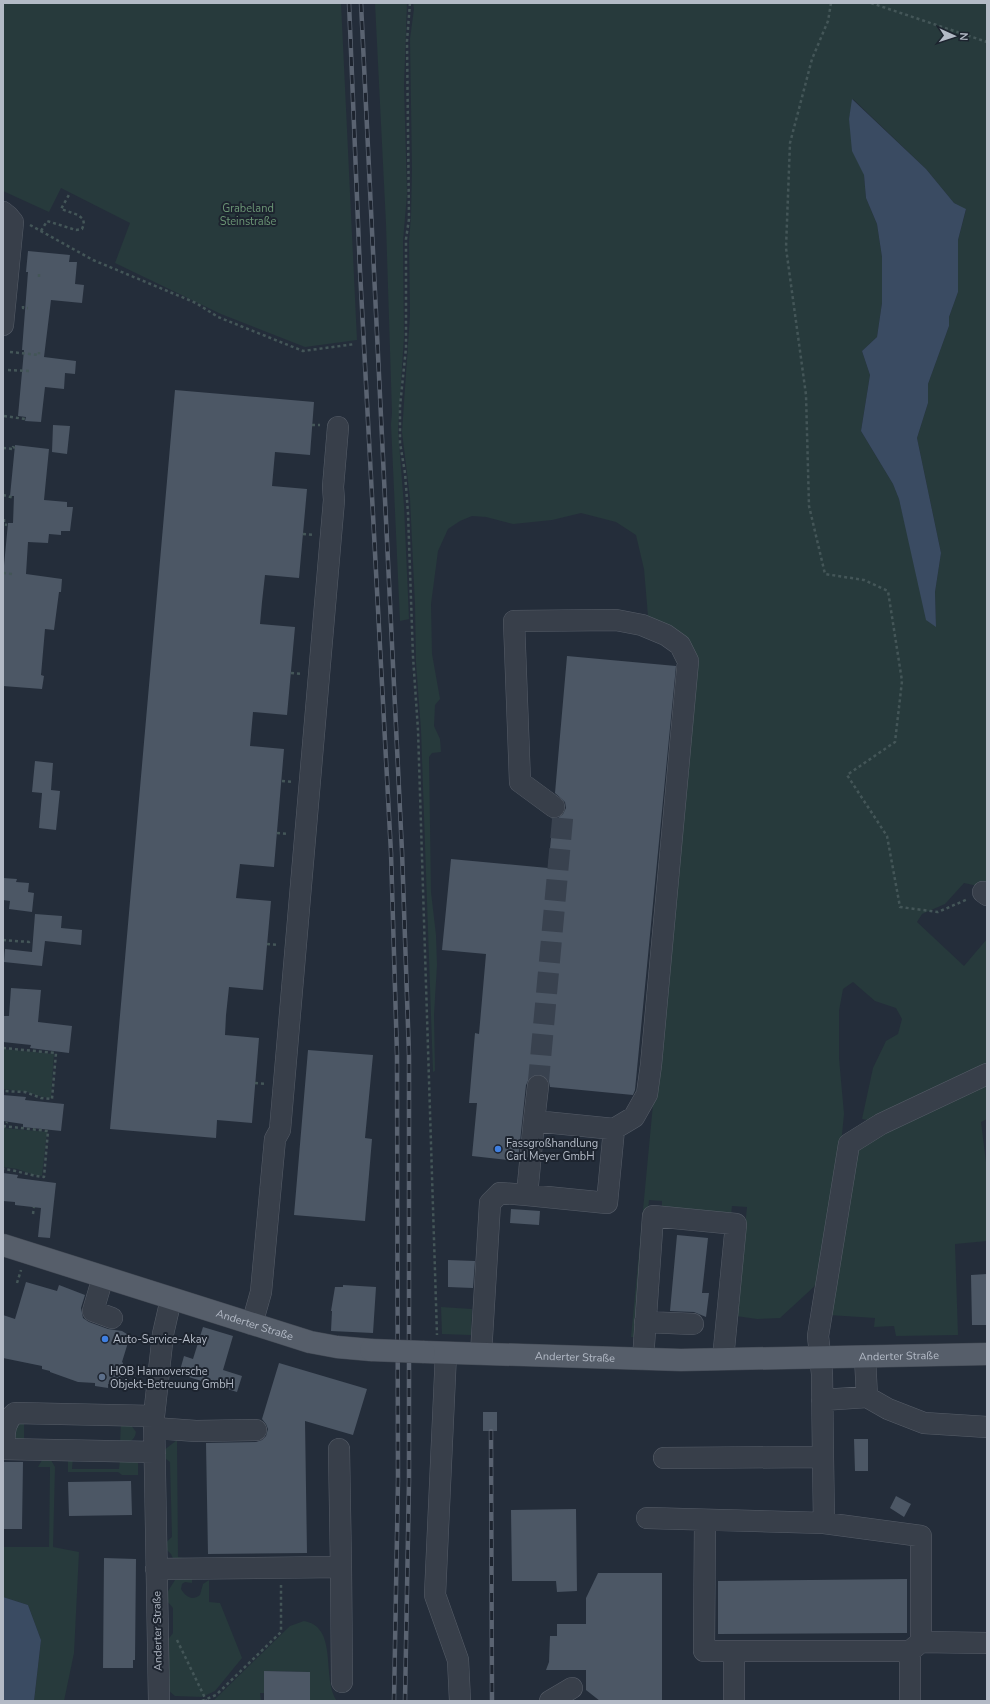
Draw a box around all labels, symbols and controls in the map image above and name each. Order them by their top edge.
north arrow [934,16,974,56]
text: N [956,32,971,41]
park label: Grabeland Steinstraße [220,201,276,229]
place label: Fassgroßhandlung Carl Meyer GmbH [506,1136,598,1164]
marker: Fassgroßhandlung Carl Meyer GmbH [493,1144,503,1154]
street label: Anderter Straße [214,1306,295,1344]
place label: Auto-Service-Akay [113,1332,207,1347]
marker: Auto-Service-Akay [100,1334,110,1344]
street label: Anderter Straße [535,1348,615,1366]
street label: Anderter Straße [859,1348,939,1365]
place label: HOB Hannoversche Objekt-Betreuung GmbH [110,1364,234,1392]
marker: HOB Hannoversche Objekt-Betreuung GmbH [97,1372,107,1382]
street label: Anderter Straße [149,1591,166,1671]

